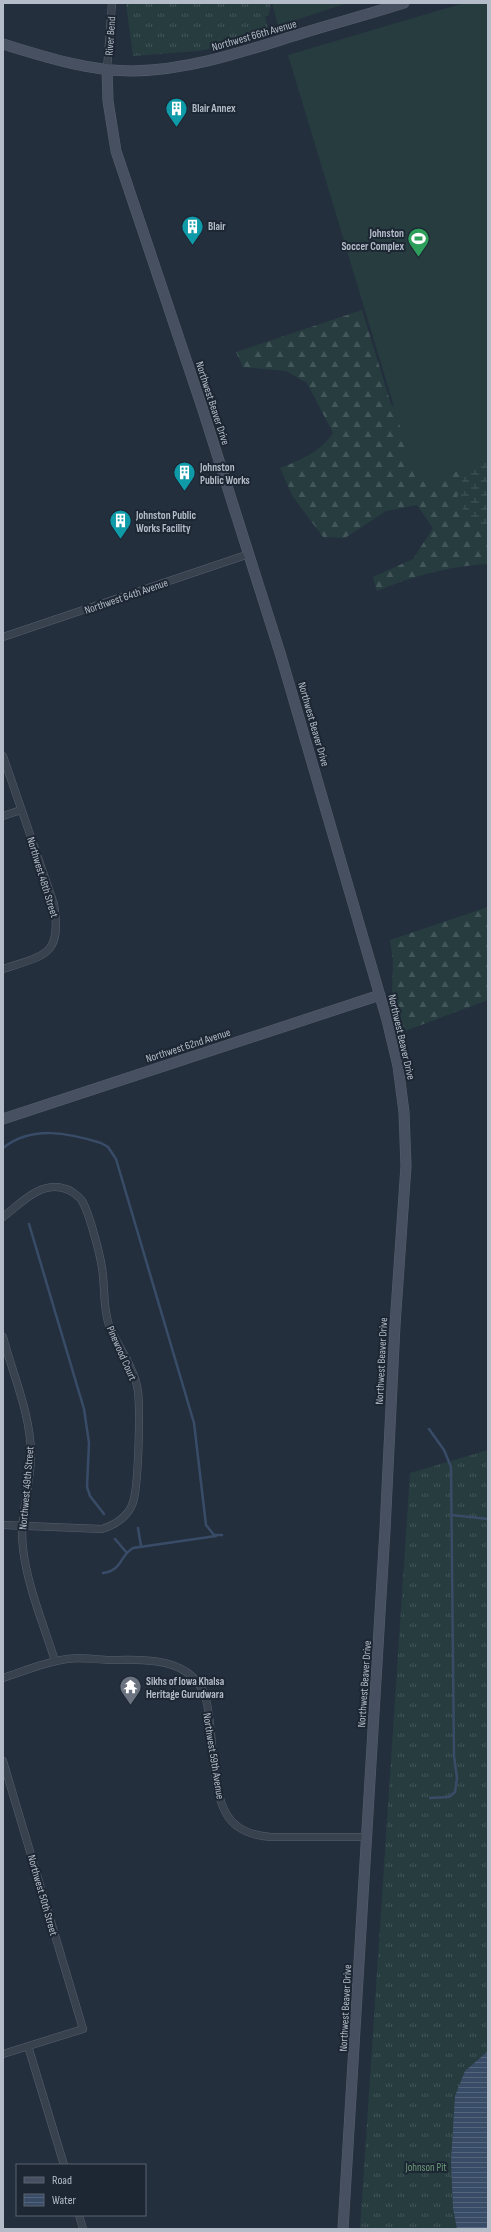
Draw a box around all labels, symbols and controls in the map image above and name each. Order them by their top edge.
street label: River Bend [103,16,118,56]
street label: Northwest 66th Avenue [210,17,298,54]
building icon: Blair Annex [164,95,190,128]
place label: Blair Annex [192,102,236,115]
building icon: Blair [180,213,206,246]
place label: Blair [208,220,226,233]
sports icon: Johnston Soccer Complex [406,226,432,259]
place label: Johnston Soccer Complex [341,227,404,253]
street label: Northwest Beaver Drive [193,360,232,447]
building icon: Johnston Public Works [172,460,198,493]
place label: Johnston Public Works [199,461,250,487]
building icon: Johnston Public Works Facility [107,508,133,541]
place label: Johnston Public Works Facility [135,509,196,535]
street label: Northwest 64th Avenue [83,576,170,617]
street label: Northwest Beaver Drive [295,680,332,768]
street label: Northwest 48th Street [24,835,61,920]
street label: Northwest Beaver Drive [385,993,418,1081]
street label: Northwest 62nd Avenue [144,1026,232,1065]
street label: Northwest Beaver Drive [373,1317,390,1405]
street label: Pinewood Court [104,1324,140,1383]
street label: Northwest 49th Street [16,1445,37,1530]
street label: Northwest Beaver Drive [355,1640,374,1728]
temple icon: Sikhs of Iowa Khalsa Heritage Gurudwara [117,1674,143,1707]
place label: Sikhs of Iowa Khalsa Heritage Gurudwara [146,1675,225,1701]
street label: Northwest 59th Avenue [200,1712,227,1800]
street label: Northwest 50th Street [25,1853,60,1938]
street label: Northwest Beaver Drive [337,1964,354,2052]
park label: Johnson Pit [404,2161,447,2174]
legend [16,2164,146,2216]
text: Road [52,2173,72,2188]
text: Water [52,2193,76,2208]

